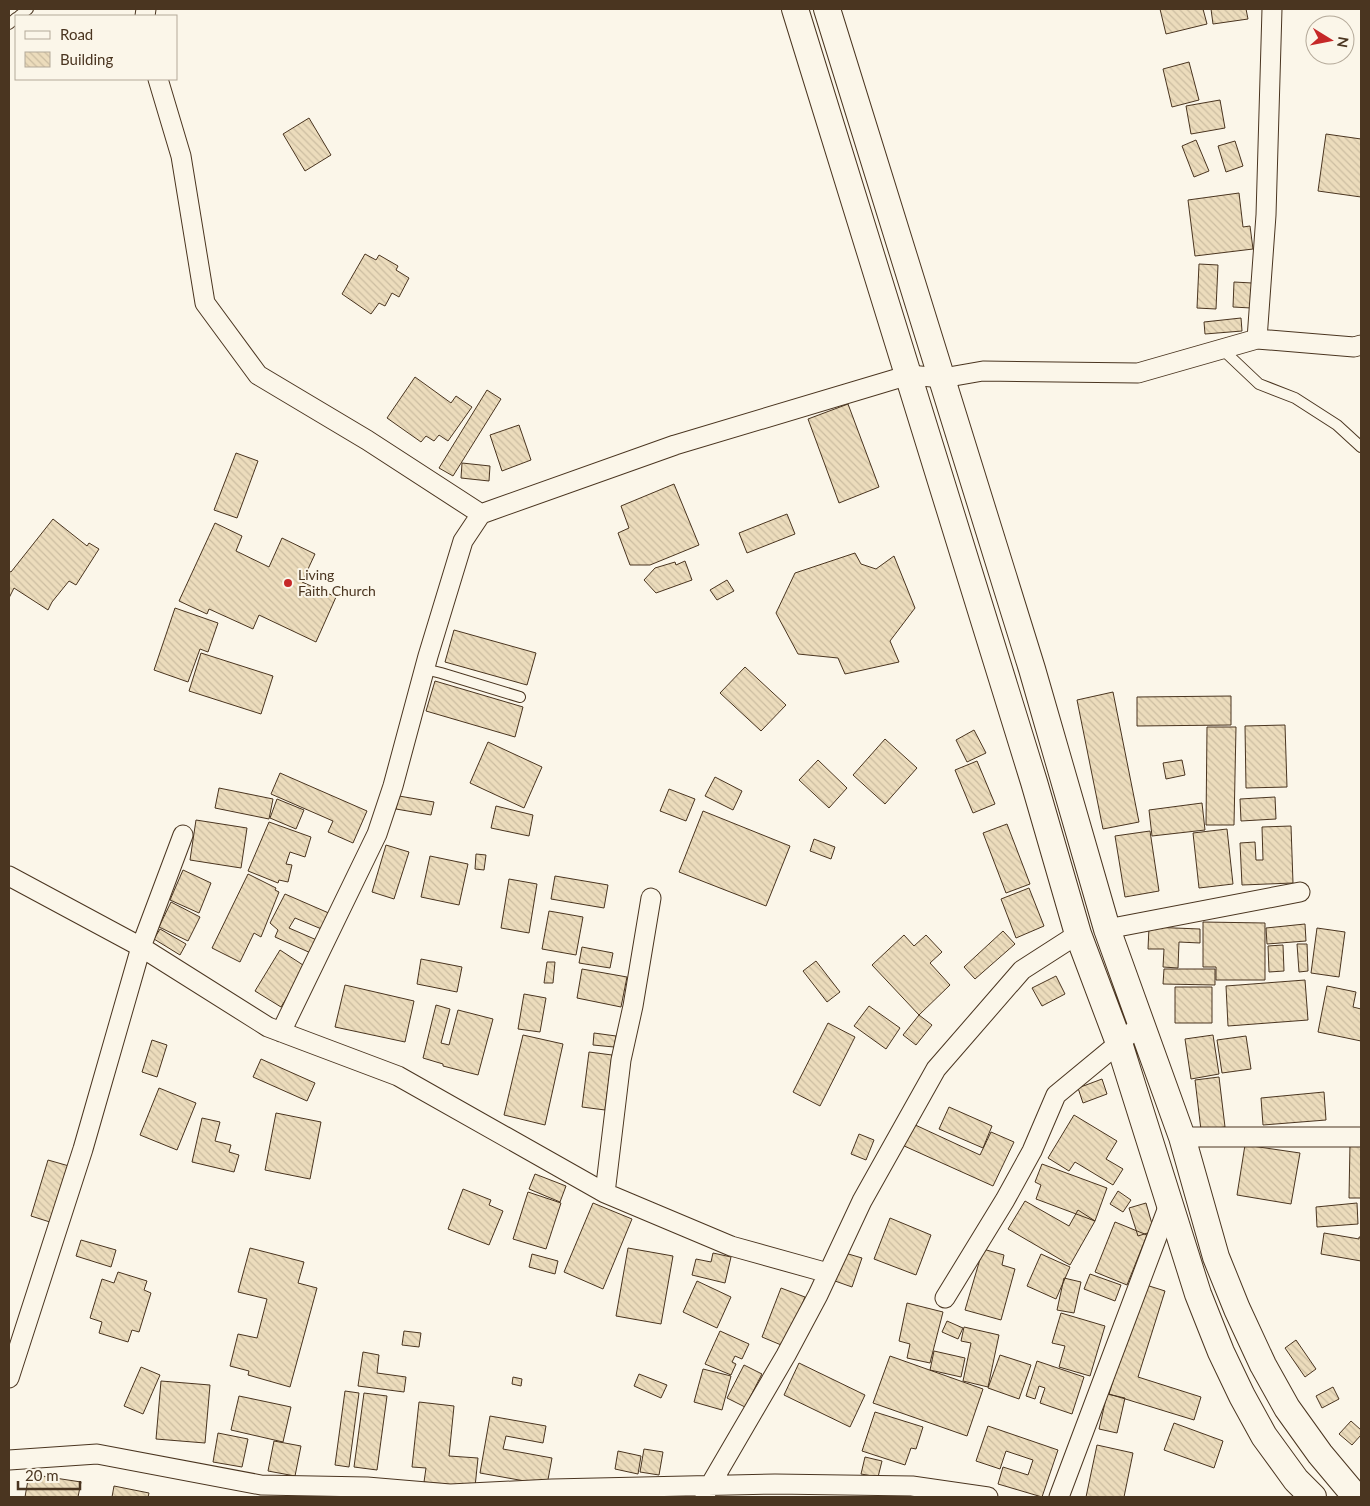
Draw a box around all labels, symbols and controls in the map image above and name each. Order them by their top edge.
legend [15,15,178,80]
north arrow [1305,15,1355,65]
text: Road [60,25,93,43]
text: N [1334,36,1353,49]
text: Building [60,50,113,68]
place label: Living Faith Church [298,566,376,599]
marker: Living Faith Church [282,577,294,589]
scale bar [18,1458,80,1490]
text: 20 m [25,1466,59,1484]

